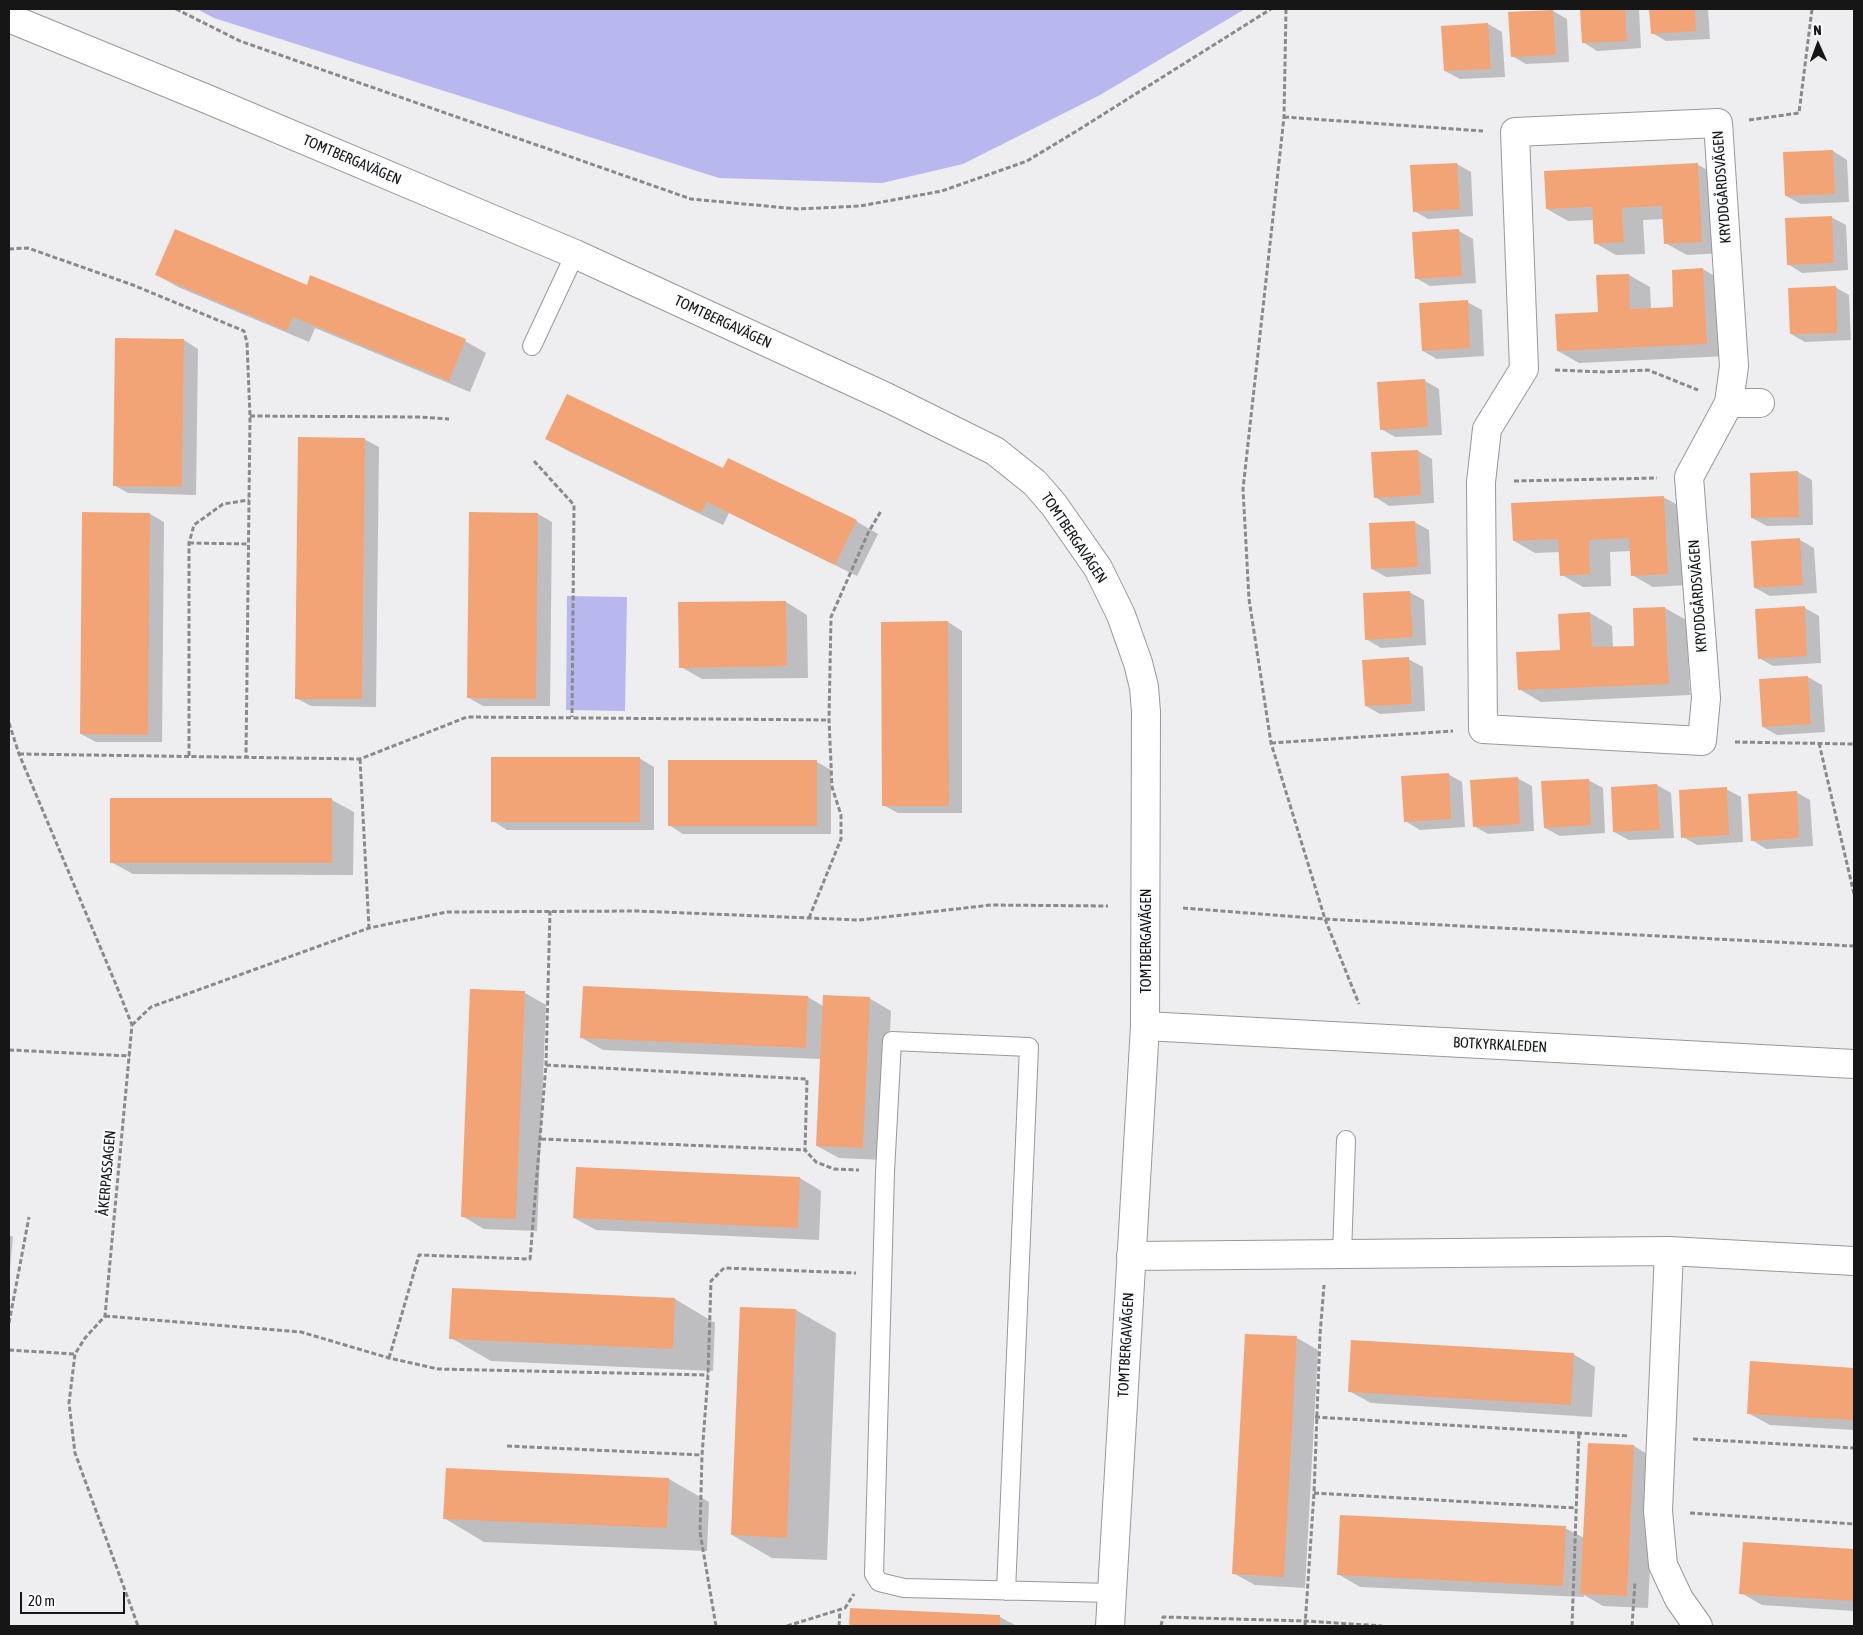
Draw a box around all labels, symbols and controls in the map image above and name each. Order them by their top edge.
north arrow [1793,20,1843,70]
text: N [1813,22,1822,38]
street label: KRYDDGÅRDSVÄGEN [1709,130,1735,244]
street label: TOMTBERGAVÄGEN [300,131,404,189]
street label: TOMTBERGAVÄGEN [672,292,774,352]
street label: TOMTBERGAVÄGEN [1037,489,1111,587]
street label: KRYDDGÅRDSVÄGEN [1685,539,1711,653]
street label: TOMTBERGAVÄGEN [1137,888,1155,994]
street label: BOTKYRKALEDEN [1452,1034,1548,1056]
street label: ÅKERPASSAGEN [94,1129,120,1217]
street label: TOMTBERGAVÄGEN [1114,1292,1138,1398]
scale bar [22,1582,128,1614]
text: 20 m [28,1592,55,1609]

